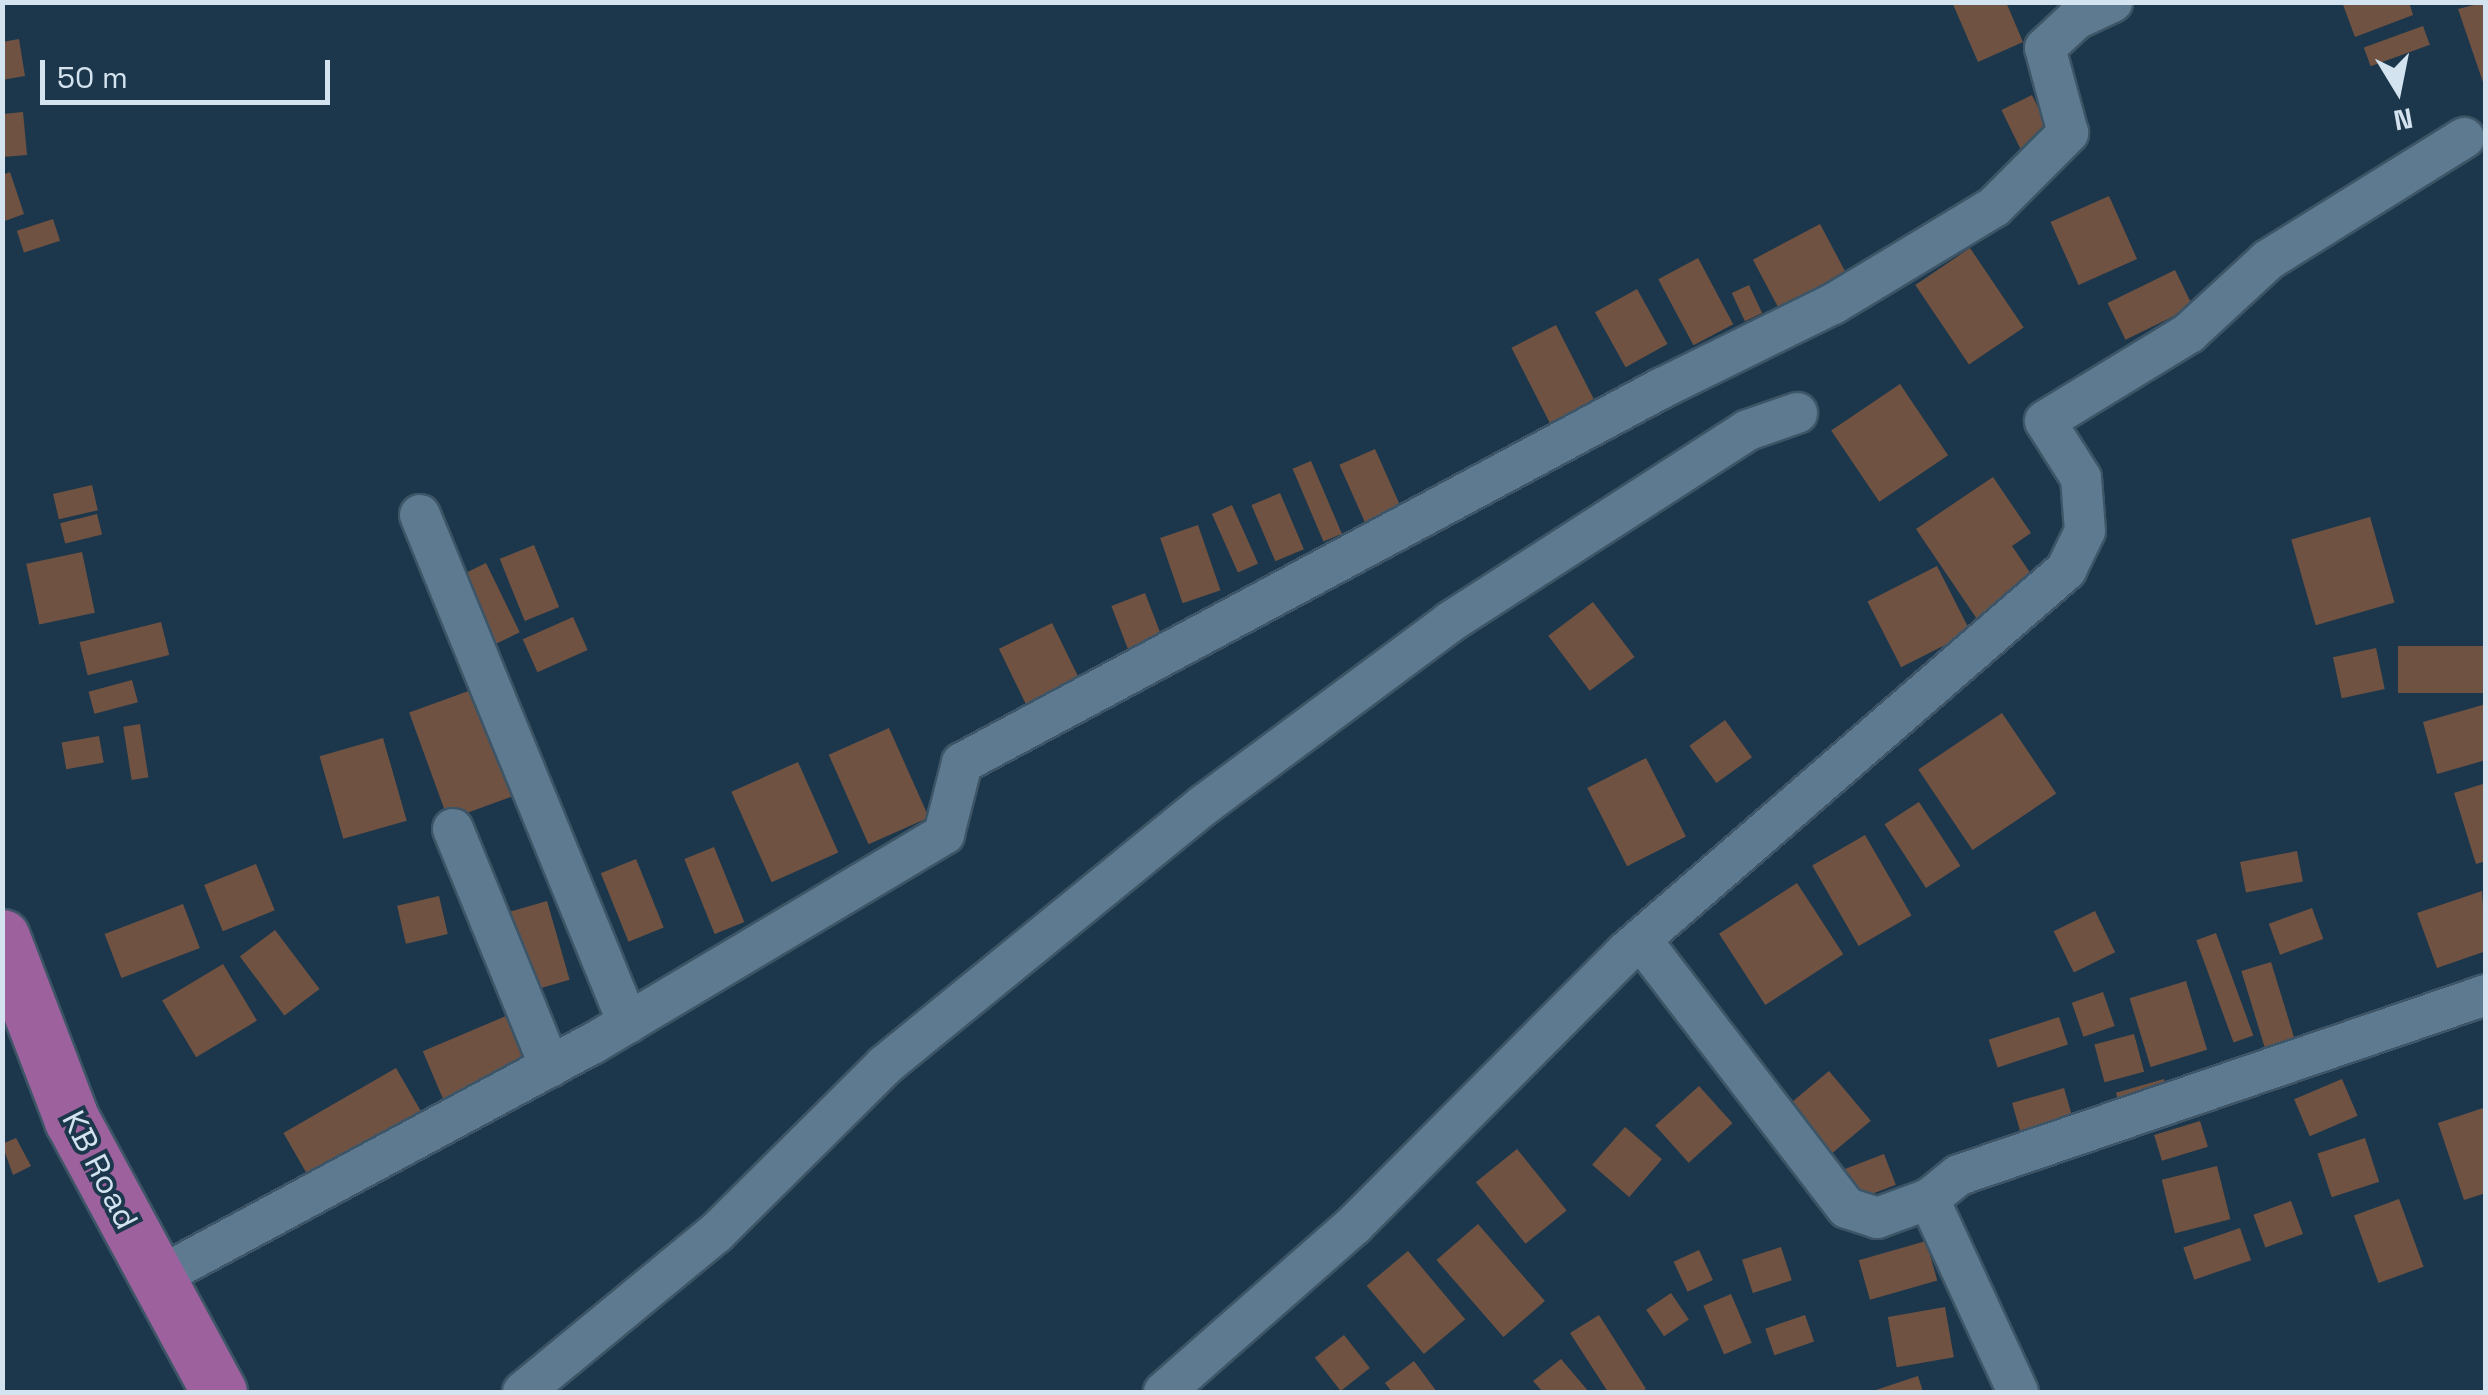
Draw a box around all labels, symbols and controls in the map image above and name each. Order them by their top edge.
scale bar [45,40,335,102]
north arrow [2348,40,2448,140]
text: 50 m [57,58,128,97]
text: N [2391,100,2416,139]
street label: KB Road [54,1105,146,1235]

